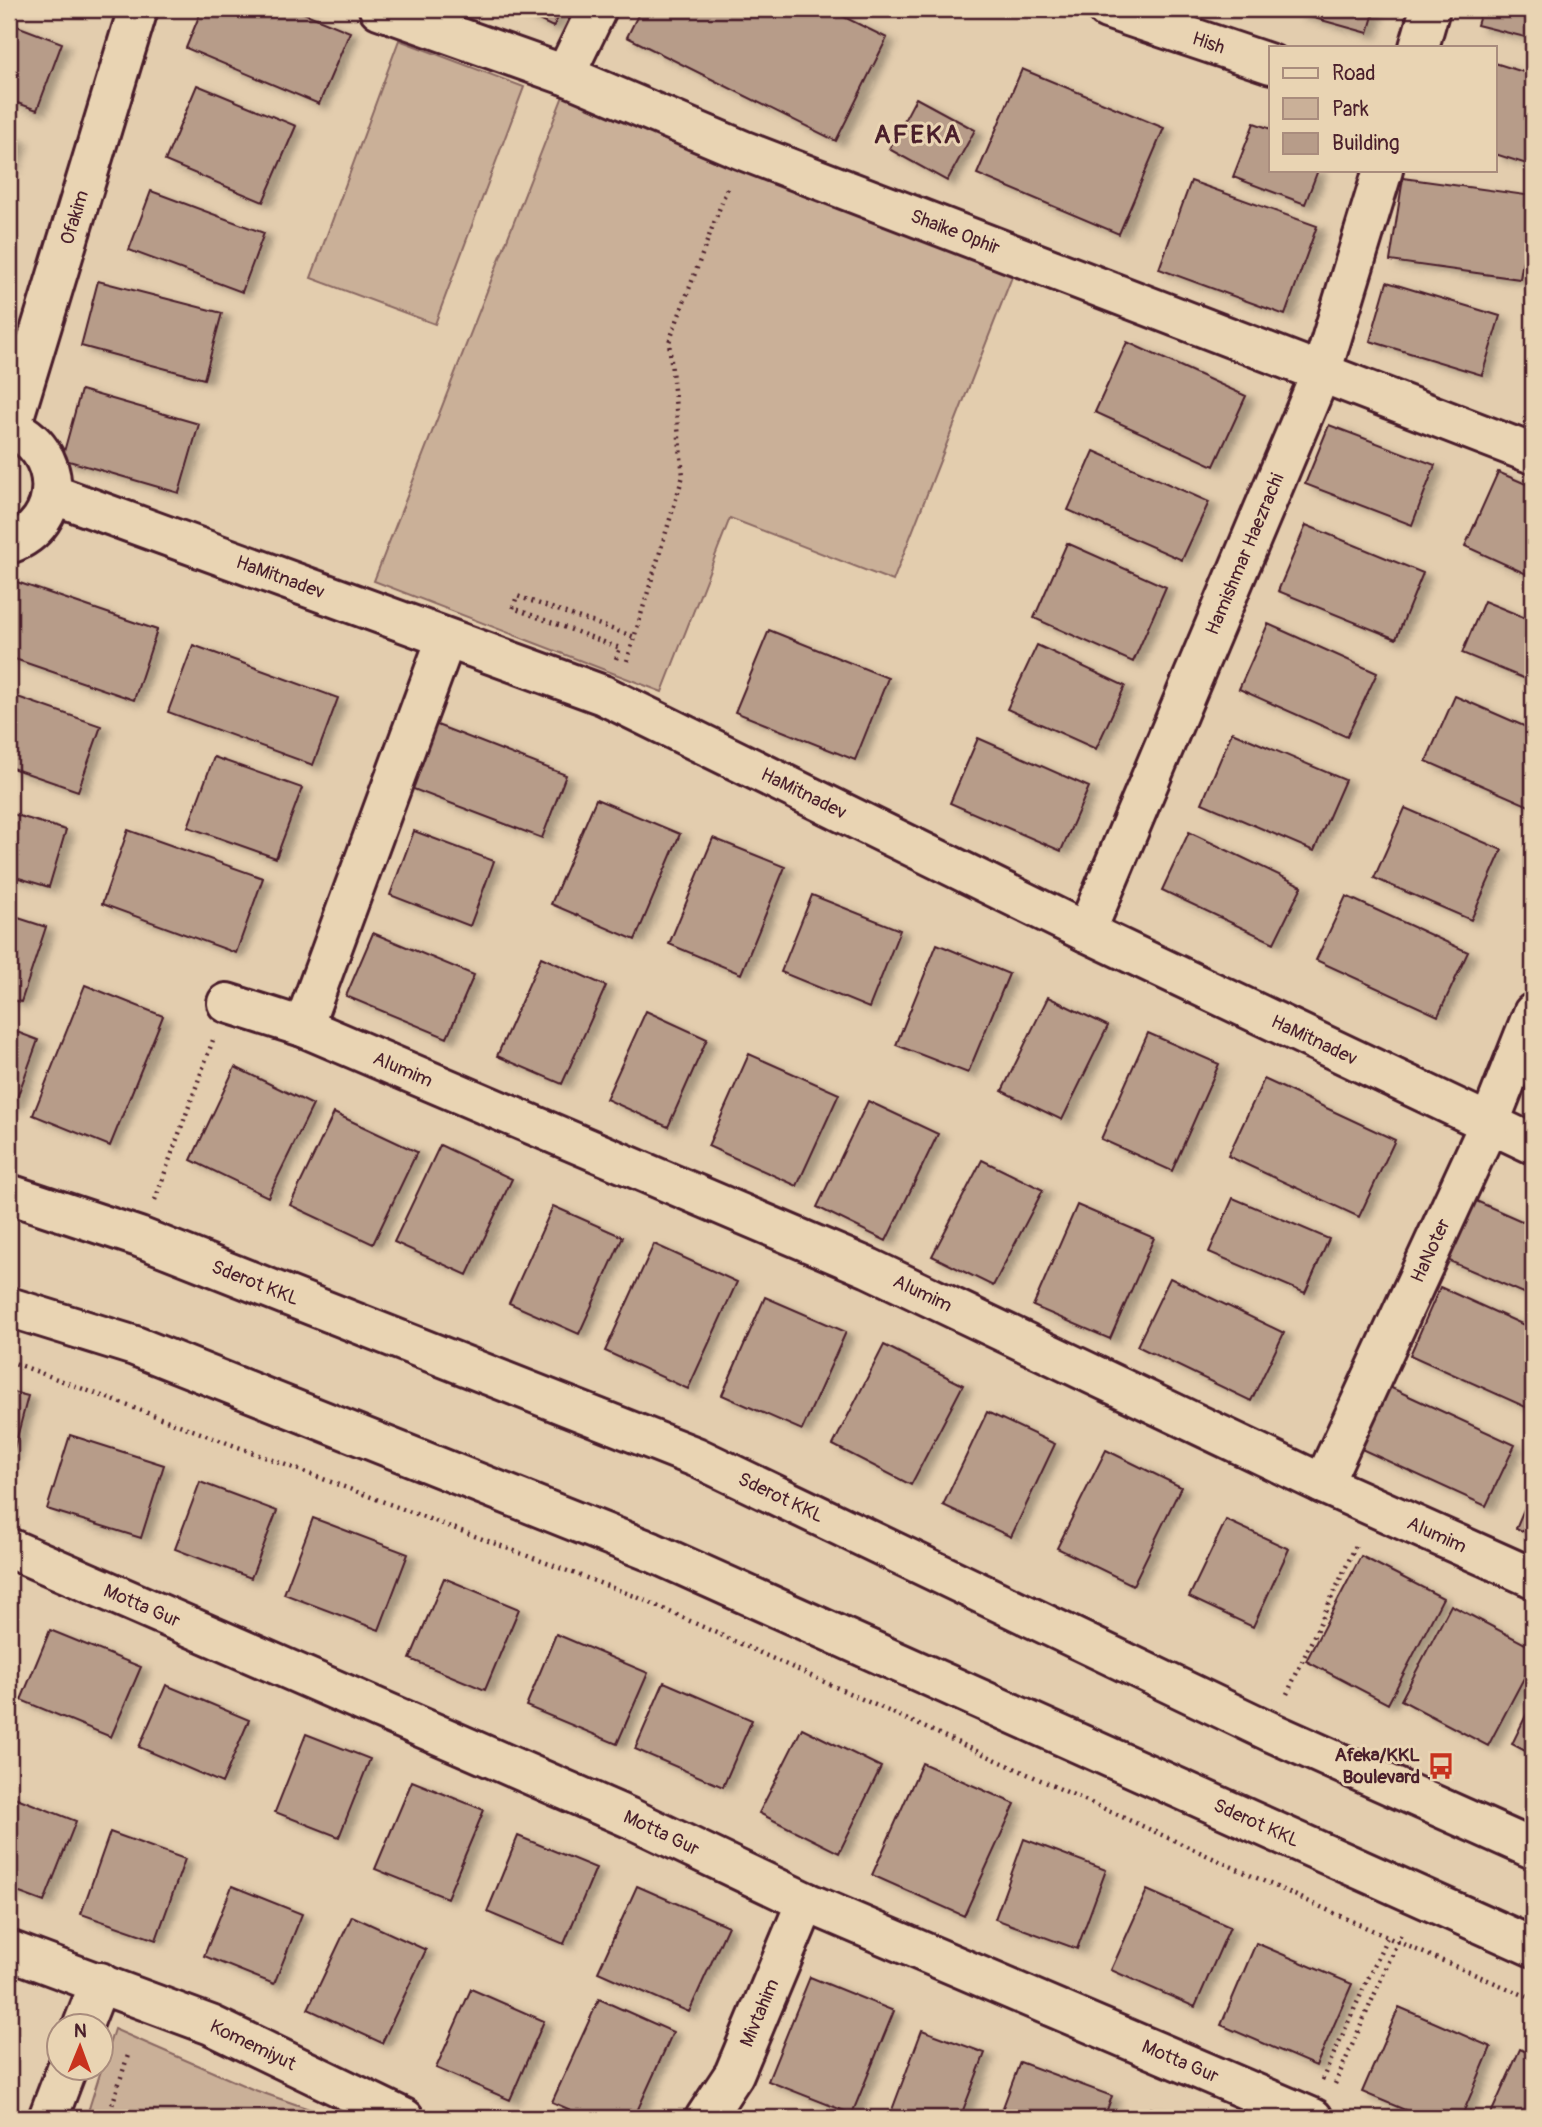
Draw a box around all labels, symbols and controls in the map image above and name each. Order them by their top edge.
street label: Hish [1189,26,1228,60]
legend [1269,46,1496,172]
text: Road [1332,60,1376,87]
text: Park [1332,96,1369,123]
district label: AFEKA [874,119,962,151]
text: Building [1332,130,1399,157]
street label: Ofakim [55,187,94,248]
street label: Shaike Ophir [907,204,1004,260]
street label: Hamishmar Haezrachi [1200,470,1290,639]
street label: HaMitnadev [233,550,328,604]
street label: HaMitnadev [757,762,851,825]
street label: HaMitnadev [1267,1009,1361,1071]
street label: Alumim [369,1046,436,1093]
street label: HaNoter [1406,1215,1456,1286]
street label: Sderot KKL [208,1255,303,1311]
street label: Alumim [889,1269,956,1318]
street label: Sderot KKL [734,1467,828,1528]
street label: Alumim [1403,1511,1470,1559]
street label: Motta Gur [100,1579,184,1633]
place label: Afeka/KKL Boulevard [1335,1743,1420,1789]
bus stop icon: Afeka/KKL Boulevard [1426,1751,1456,1781]
street label: Sderot KKL [1210,1793,1303,1853]
street label: Motta Gur [620,1805,703,1861]
street label: Mivtahim [735,1975,785,2051]
north arrow [46,2011,116,2082]
street label: Komemiyut [206,2014,300,2076]
text: N [74,2019,87,2043]
street label: Motta Gur [1138,2035,1223,2088]

